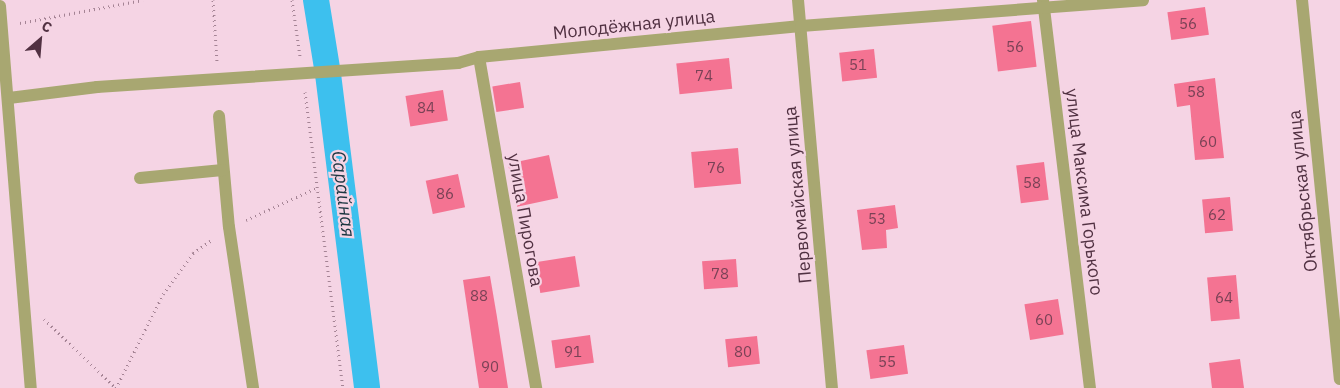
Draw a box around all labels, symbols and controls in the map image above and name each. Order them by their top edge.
street label: Молодёжная улица [552,6,716,44]
north arrow [15,15,65,65]
house number: 56 [1179,15,1197,33]
text: С [39,17,55,37]
house number: 56 [1006,38,1024,56]
house number: 51 [849,56,867,74]
house number: 74 [695,67,713,85]
house number: 58 [1187,83,1205,101]
street label: улица Максима Горького [1061,87,1107,297]
house number: 84 [417,99,435,117]
street label: Первомайская улица [779,106,817,284]
street label: Октябрьская улица [1284,109,1322,273]
house number: 60 [1199,133,1217,151]
water label: Сарайная [326,150,360,238]
street label: улица Пирогова [503,152,547,288]
house number: 76 [707,159,725,177]
house number: 58 [1023,174,1041,192]
house number: 86 [436,185,454,203]
house number: 62 [1208,206,1226,224]
house number: 53 [868,210,886,228]
house number: 78 [711,265,729,283]
house number: 88 [470,287,488,305]
house number: 64 [1215,289,1233,307]
house number: 60 [1035,311,1053,329]
house number: 91 [564,343,582,361]
house number: 80 [734,343,752,361]
house number: 55 [878,353,896,371]
house number: 90 [481,358,499,376]

